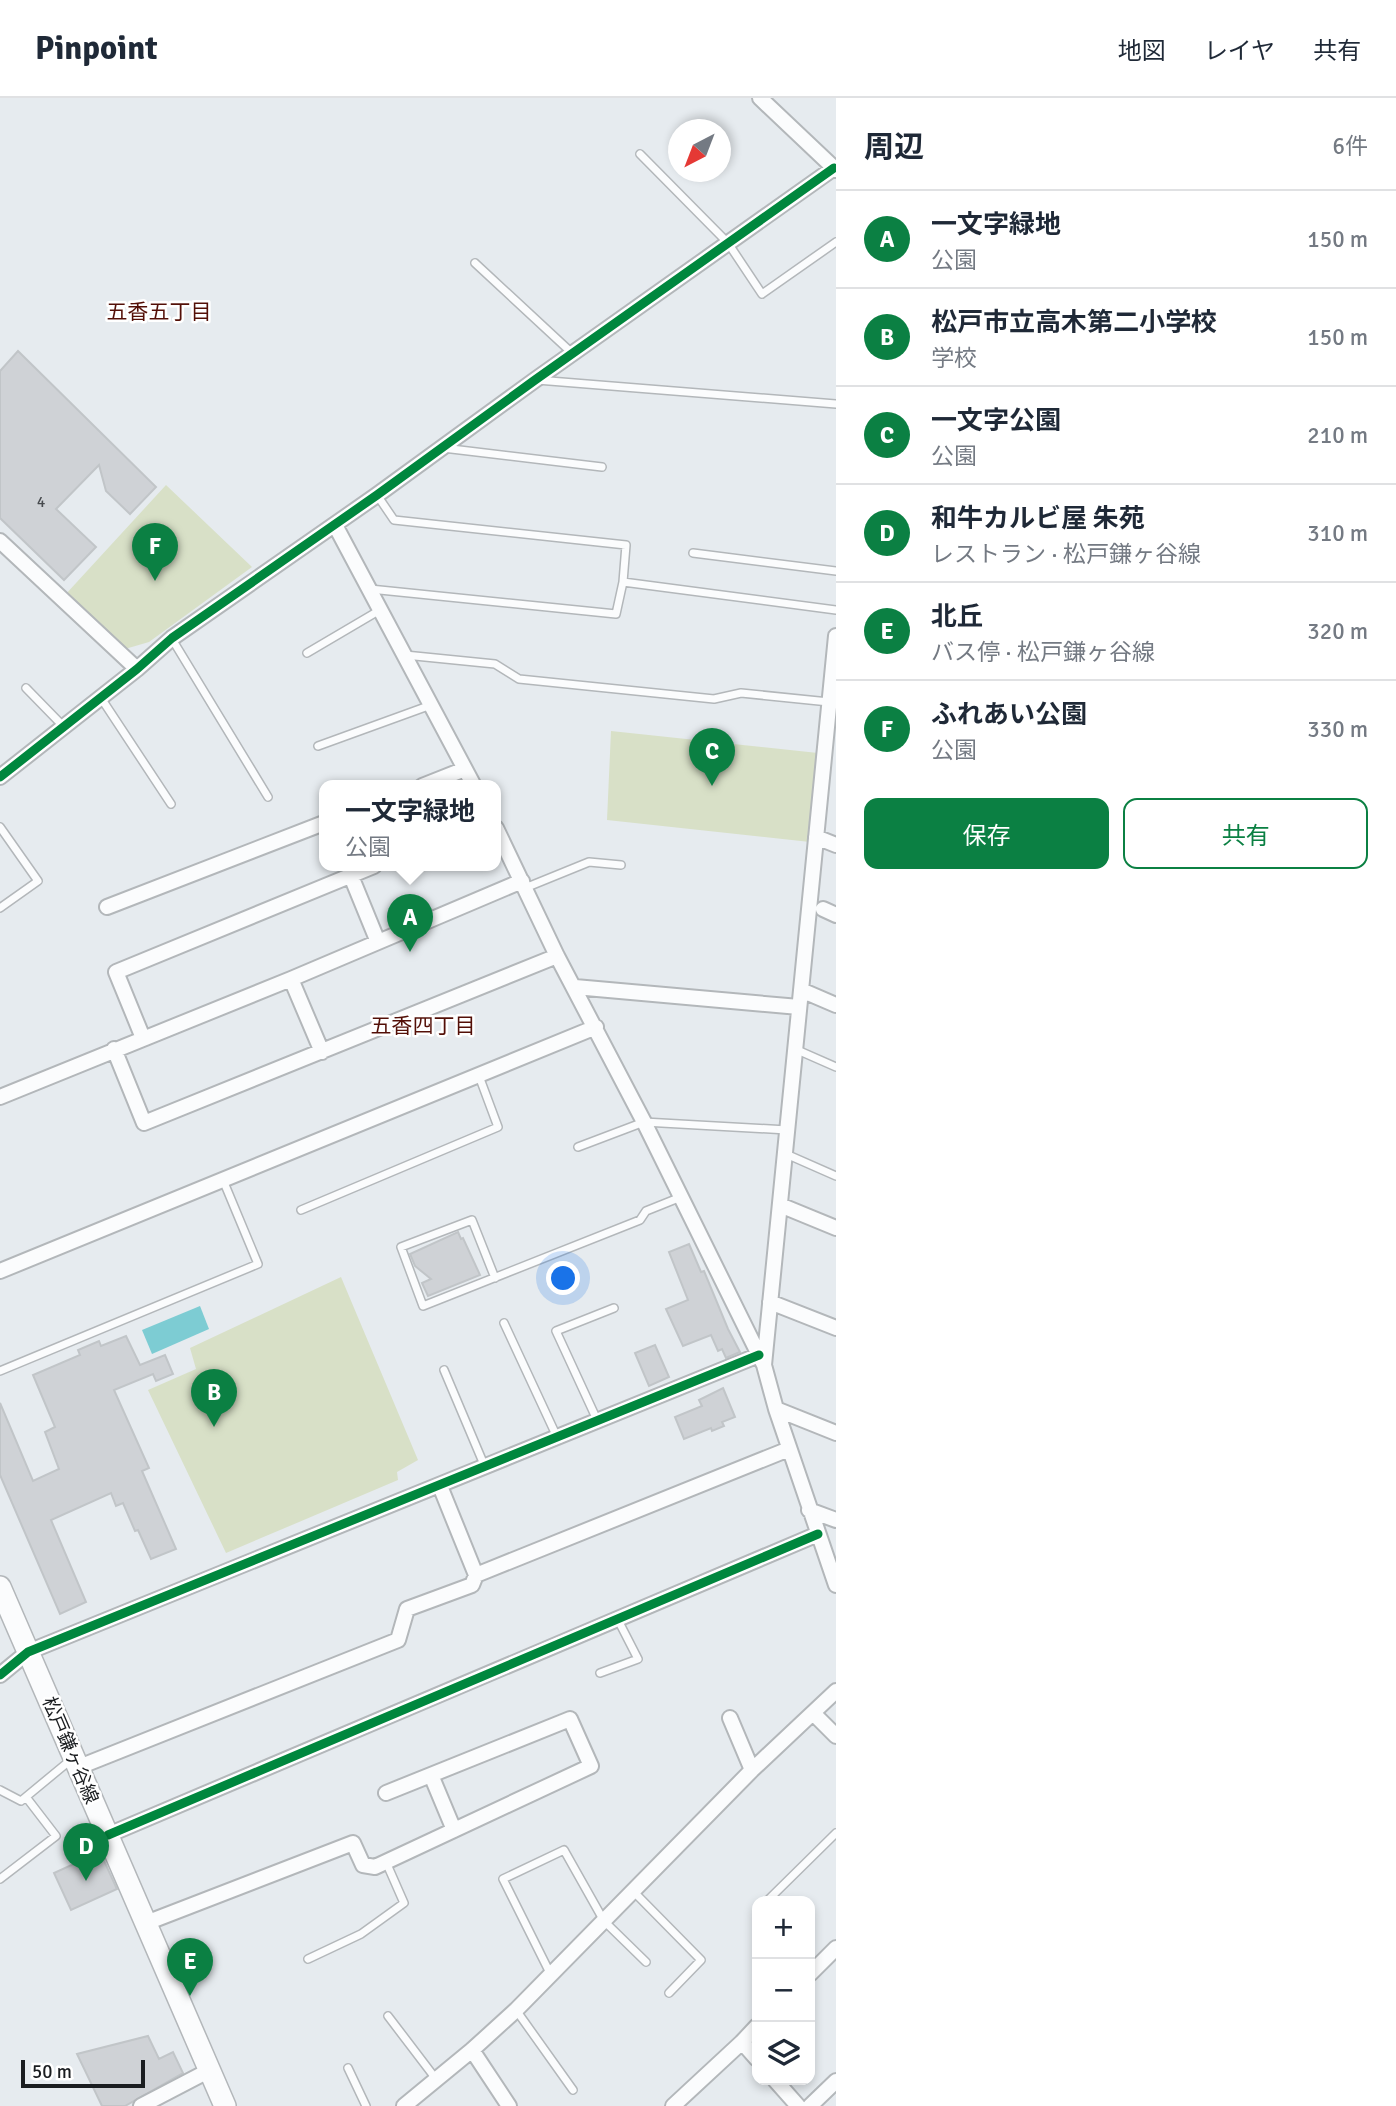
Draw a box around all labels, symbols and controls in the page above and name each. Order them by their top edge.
text: Pinpoint [35,28,158,69]
text: 地図 [1118,36,1166,66]
text: レイヤ [1204,36,1275,66]
text: 共有 [1313,36,1361,66]
north arrow [668,119,731,182]
text: 周辺 [864,129,924,166]
text: 6件 [1333,132,1368,161]
text: 一文字緑地 [931,209,1061,241]
text: A [880,225,894,254]
text: 150 m [1307,225,1368,254]
text: 公園 [931,246,977,275]
district label: 五香五丁目 [107,299,212,325]
text: 松戸市立高木第二小学校 [931,307,1217,339]
text: B [880,323,894,352]
text: 150 m [1307,323,1368,352]
text: 学校 [931,344,977,373]
text: 一文字公園 [931,405,1061,437]
text: C [880,421,894,450]
text: 210 m [1307,421,1368,450]
text: 公園 [931,442,977,471]
house number: 4 [37,492,46,512]
text: 和牛カルビ屋 朱苑 [931,503,1145,535]
text: D [879,519,895,548]
text: 310 m [1307,519,1368,548]
pin: F [132,523,178,581]
text: レストラン · 松戸鎌ヶ谷線 [931,540,1201,569]
text: 北丘 [931,601,983,633]
text: E [880,617,894,646]
text: 320 m [1307,617,1368,646]
text: バス停 · 松戸鎌ヶ谷線 [931,638,1155,667]
text: ふれあい公園 [931,699,1087,731]
text: F [881,715,893,744]
text: 330 m [1307,715,1368,744]
pin: C [689,728,735,786]
text: 公園 [931,736,977,765]
popup [319,780,501,871]
text: 一文字緑地 [345,796,475,828]
button: 保存 [864,798,1109,869]
button: 共有 [1123,798,1368,869]
text: 公園 [345,833,391,862]
pin: A [387,894,433,952]
district label: 五香四丁目 [371,1013,476,1039]
your location [546,1261,580,1295]
pin: B [191,1369,237,1427]
street label: 松戸鎌ヶ谷線 [37,1693,103,1808]
pin: D [63,1823,109,1881]
map controls [752,1896,815,2085]
button: + [752,1896,815,1959]
pin: E [167,1938,213,1996]
button: − [752,1959,815,2022]
button: layers [752,2022,815,2085]
scale bar [21,2057,145,2089]
text: 50 m [32,2060,72,2084]

